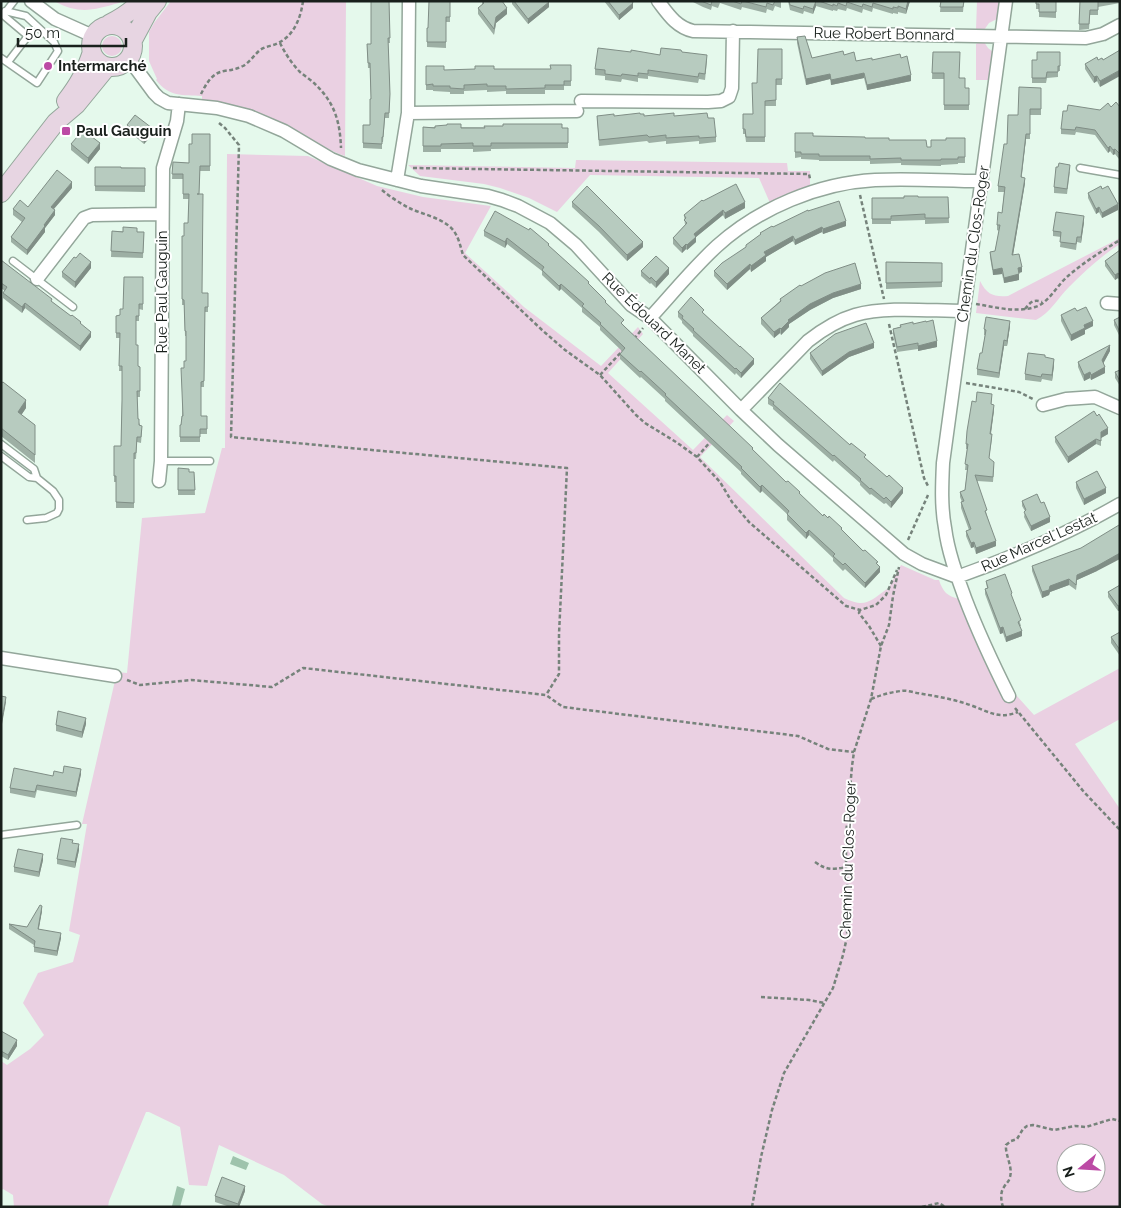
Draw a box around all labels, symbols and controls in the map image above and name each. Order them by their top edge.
scale bar [18,15,125,47]
text: 50 m [25,24,60,42]
street label: Rue Robert Bonnard [813,24,955,44]
place label: Intermarché [58,57,147,75]
marker: Intermarché [42,60,54,72]
place label: Paul Gauguin [76,122,172,140]
marker: Paul Gauguin [60,125,72,137]
street label: Chemin du Clos-Roger [953,164,993,324]
street label: Rue Paul Gauguin [153,230,171,354]
street label: Rue Édouard Manet [598,269,710,377]
street label: Rue Marcel Lestat [978,508,1100,576]
street label: Chemin du Clos-Roger [836,780,860,939]
north arrow [1056,1143,1106,1193]
text: N [1059,1164,1078,1180]

